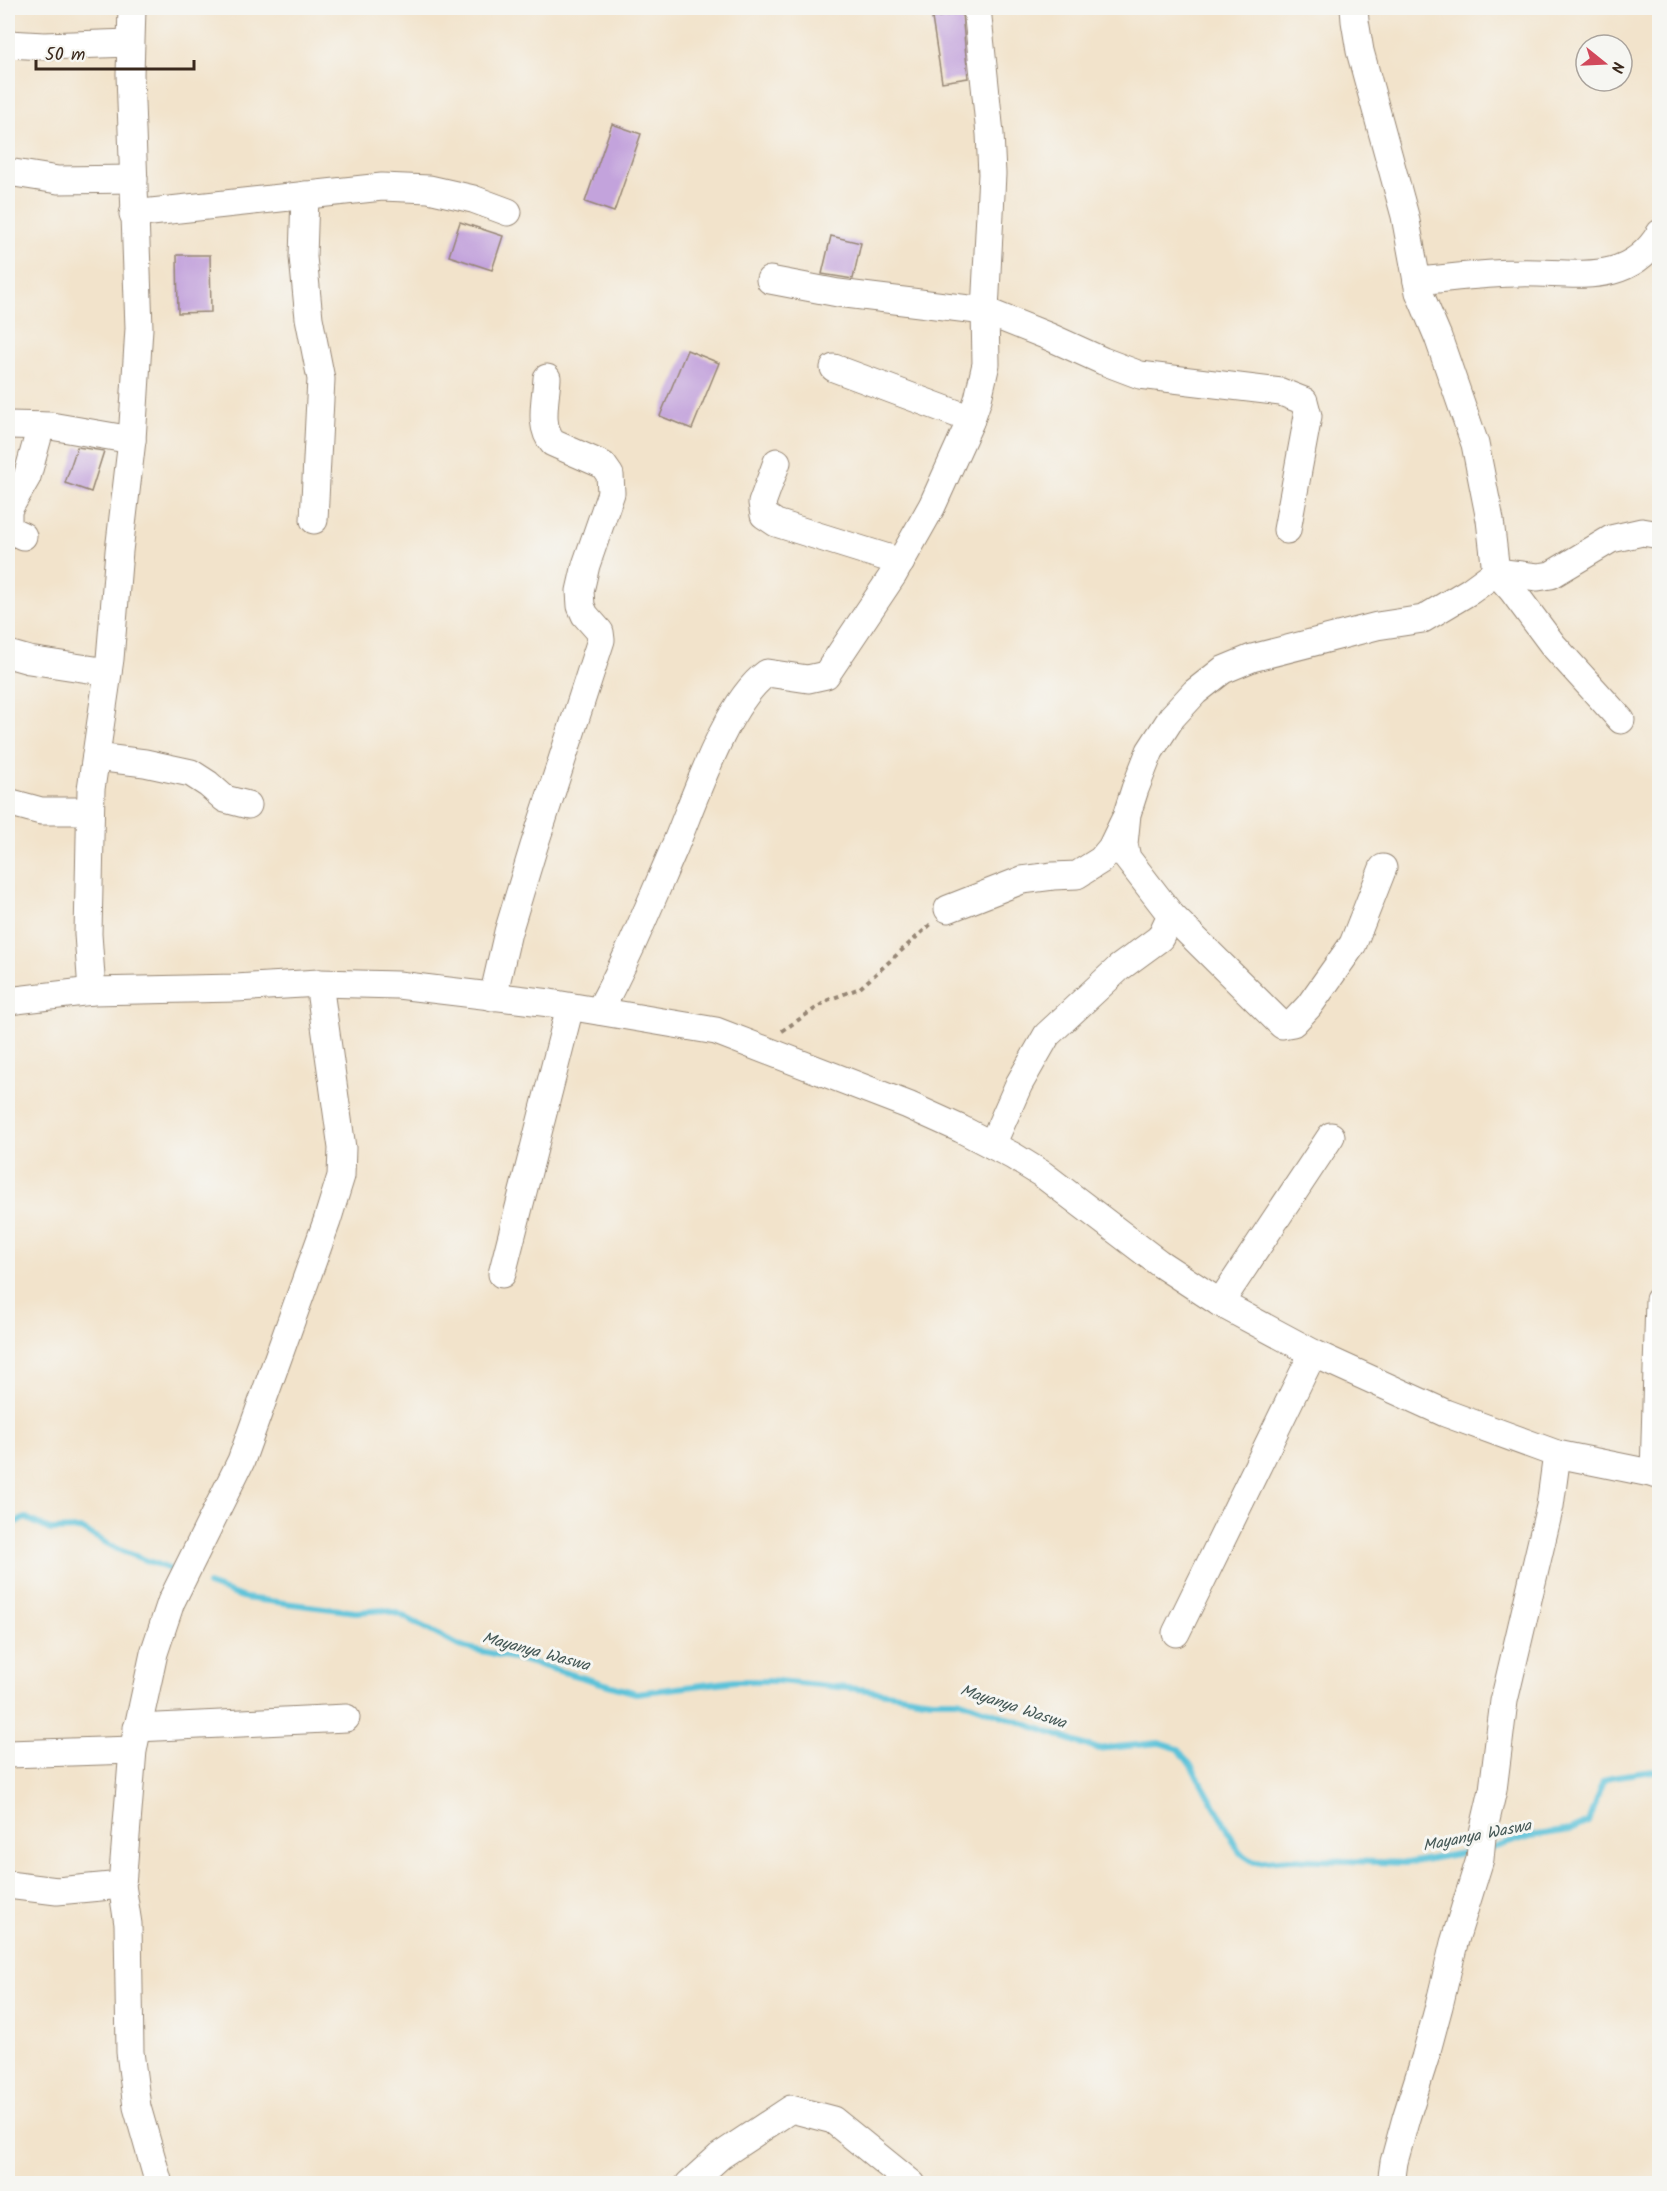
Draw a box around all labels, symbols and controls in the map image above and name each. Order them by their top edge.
scale bar [36,33,194,71]
north arrow [1574,33,1634,93]
text: 50 m [45,41,85,70]
text: N [1603,59,1630,76]
water label: Mayanya Waswa [480,1626,594,1679]
water label: Mayanya Waswa [957,1678,1071,1736]
water label: Mayanya Waswa [1421,1813,1535,1859]

